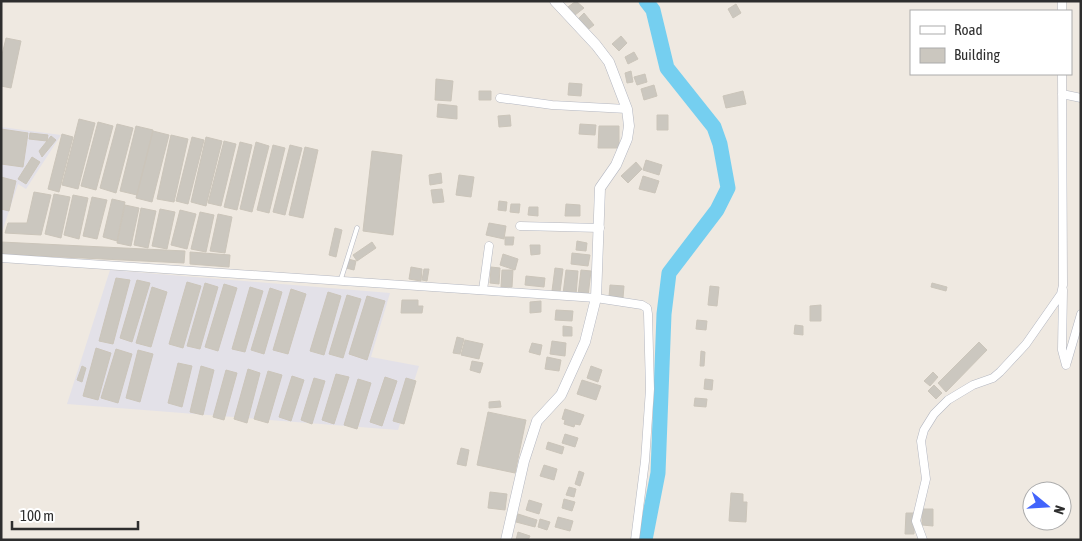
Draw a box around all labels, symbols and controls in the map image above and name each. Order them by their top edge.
legend [910,10,1072,75]
text: Road [954,21,983,38]
text: Building [954,46,1000,63]
north arrow [1022,481,1072,531]
scale bar [12,498,139,530]
text: N [1050,504,1068,516]
text: 100 m [20,507,54,524]

